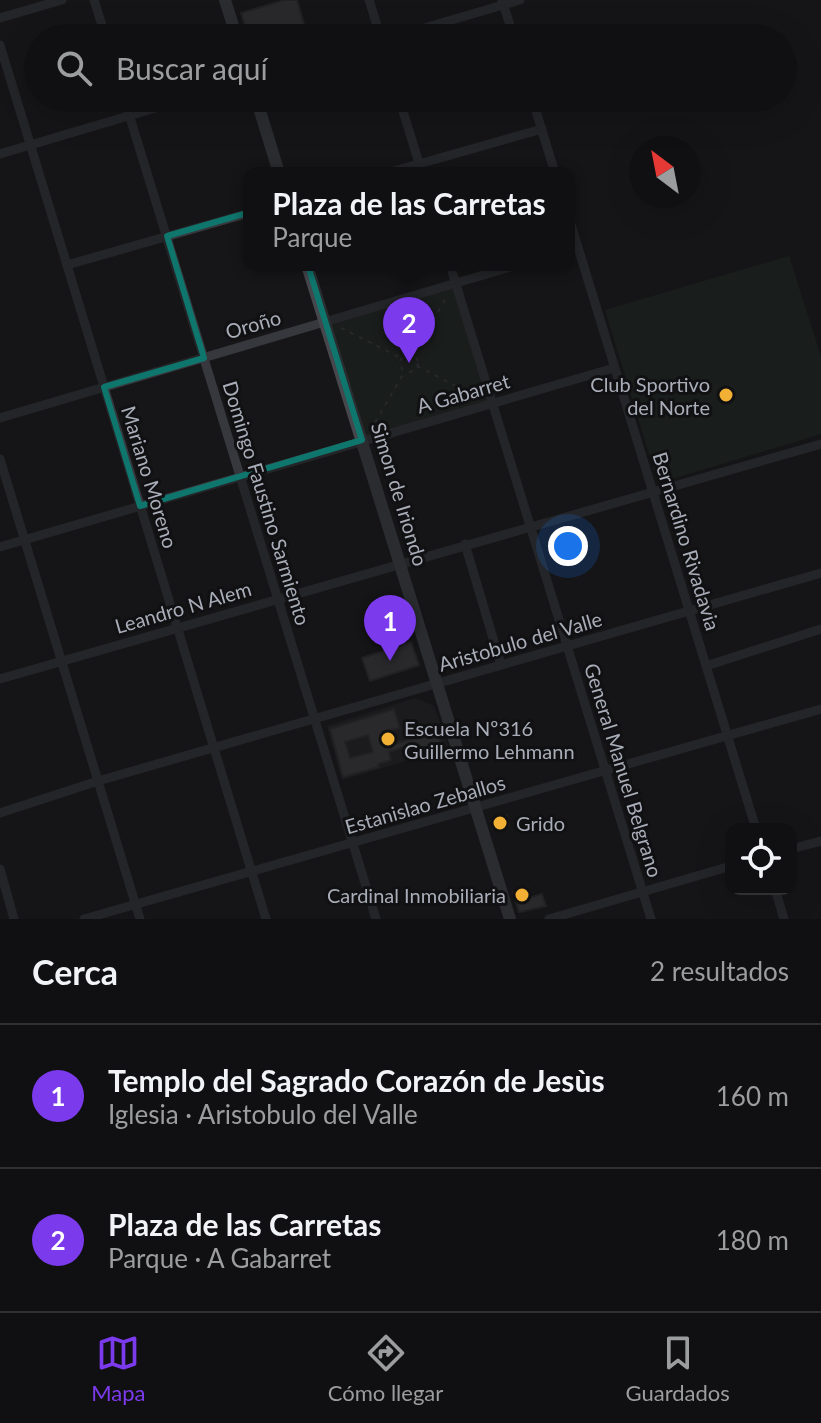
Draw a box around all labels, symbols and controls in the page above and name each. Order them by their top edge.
search box [24,24,797,112]
icon: search [52,46,96,90]
text: Buscar aquí [116,50,268,86]
north arrow [629,136,701,208]
popup [243,167,575,271]
text: Plaza de las Carretas [272,185,546,221]
text: Parque [272,221,352,253]
pin: 2 [383,297,435,363]
street label: Oroño [223,305,283,343]
street label: A Gabarret [414,368,512,418]
place label: Club Sportivo del Norte [590,372,710,419]
street label: Domingo Faustino Sarmiento [218,378,316,628]
marker: Club Sportivo del Norte [717,386,735,404]
street label: Mariano Moreno [117,403,183,551]
street label: Simon de Iriondo [367,419,433,569]
street label: Bernardino Rivadavia [648,449,726,633]
your location [548,526,588,566]
street label: Leandro N Alem [112,576,254,638]
pin: 1 [364,595,416,661]
street label: Aristobulo del Valle [435,606,605,676]
street label: General Manuel Belgrano [580,660,668,880]
place label: Escuela Nº316 Guillermo Lehmann [404,716,575,763]
marker: Escuela Nº316 Guillermo Lehmann [379,730,397,748]
street label: Estanislao Zeballos [342,770,508,838]
place label: Grido [516,811,565,835]
marker: Grido [491,814,509,832]
map controls [725,823,797,895]
button: locate [725,823,797,895]
place label: Cardinal Inmobiliaria [327,883,506,907]
marker: Cardinal Inmobiliaria [513,886,531,904]
text: Cerca [32,951,118,992]
text: 2 resultados [650,955,789,987]
text: Templo del Sagrado Corazón de Jesùs [108,1062,605,1098]
text: 1 [50,1080,66,1112]
text: 160 m [716,1080,789,1112]
text: Iglesia · Aristobulo del Valle [108,1098,418,1130]
text: Plaza de las Carretas [108,1206,381,1242]
text: 2 [50,1224,66,1256]
text: 180 m [716,1224,789,1256]
text: Parque · A Gabarret [108,1242,331,1274]
tab: Mapa [91,1331,145,1406]
tab: Cómo llegar [328,1331,443,1406]
tab: Guardados [626,1331,730,1406]

